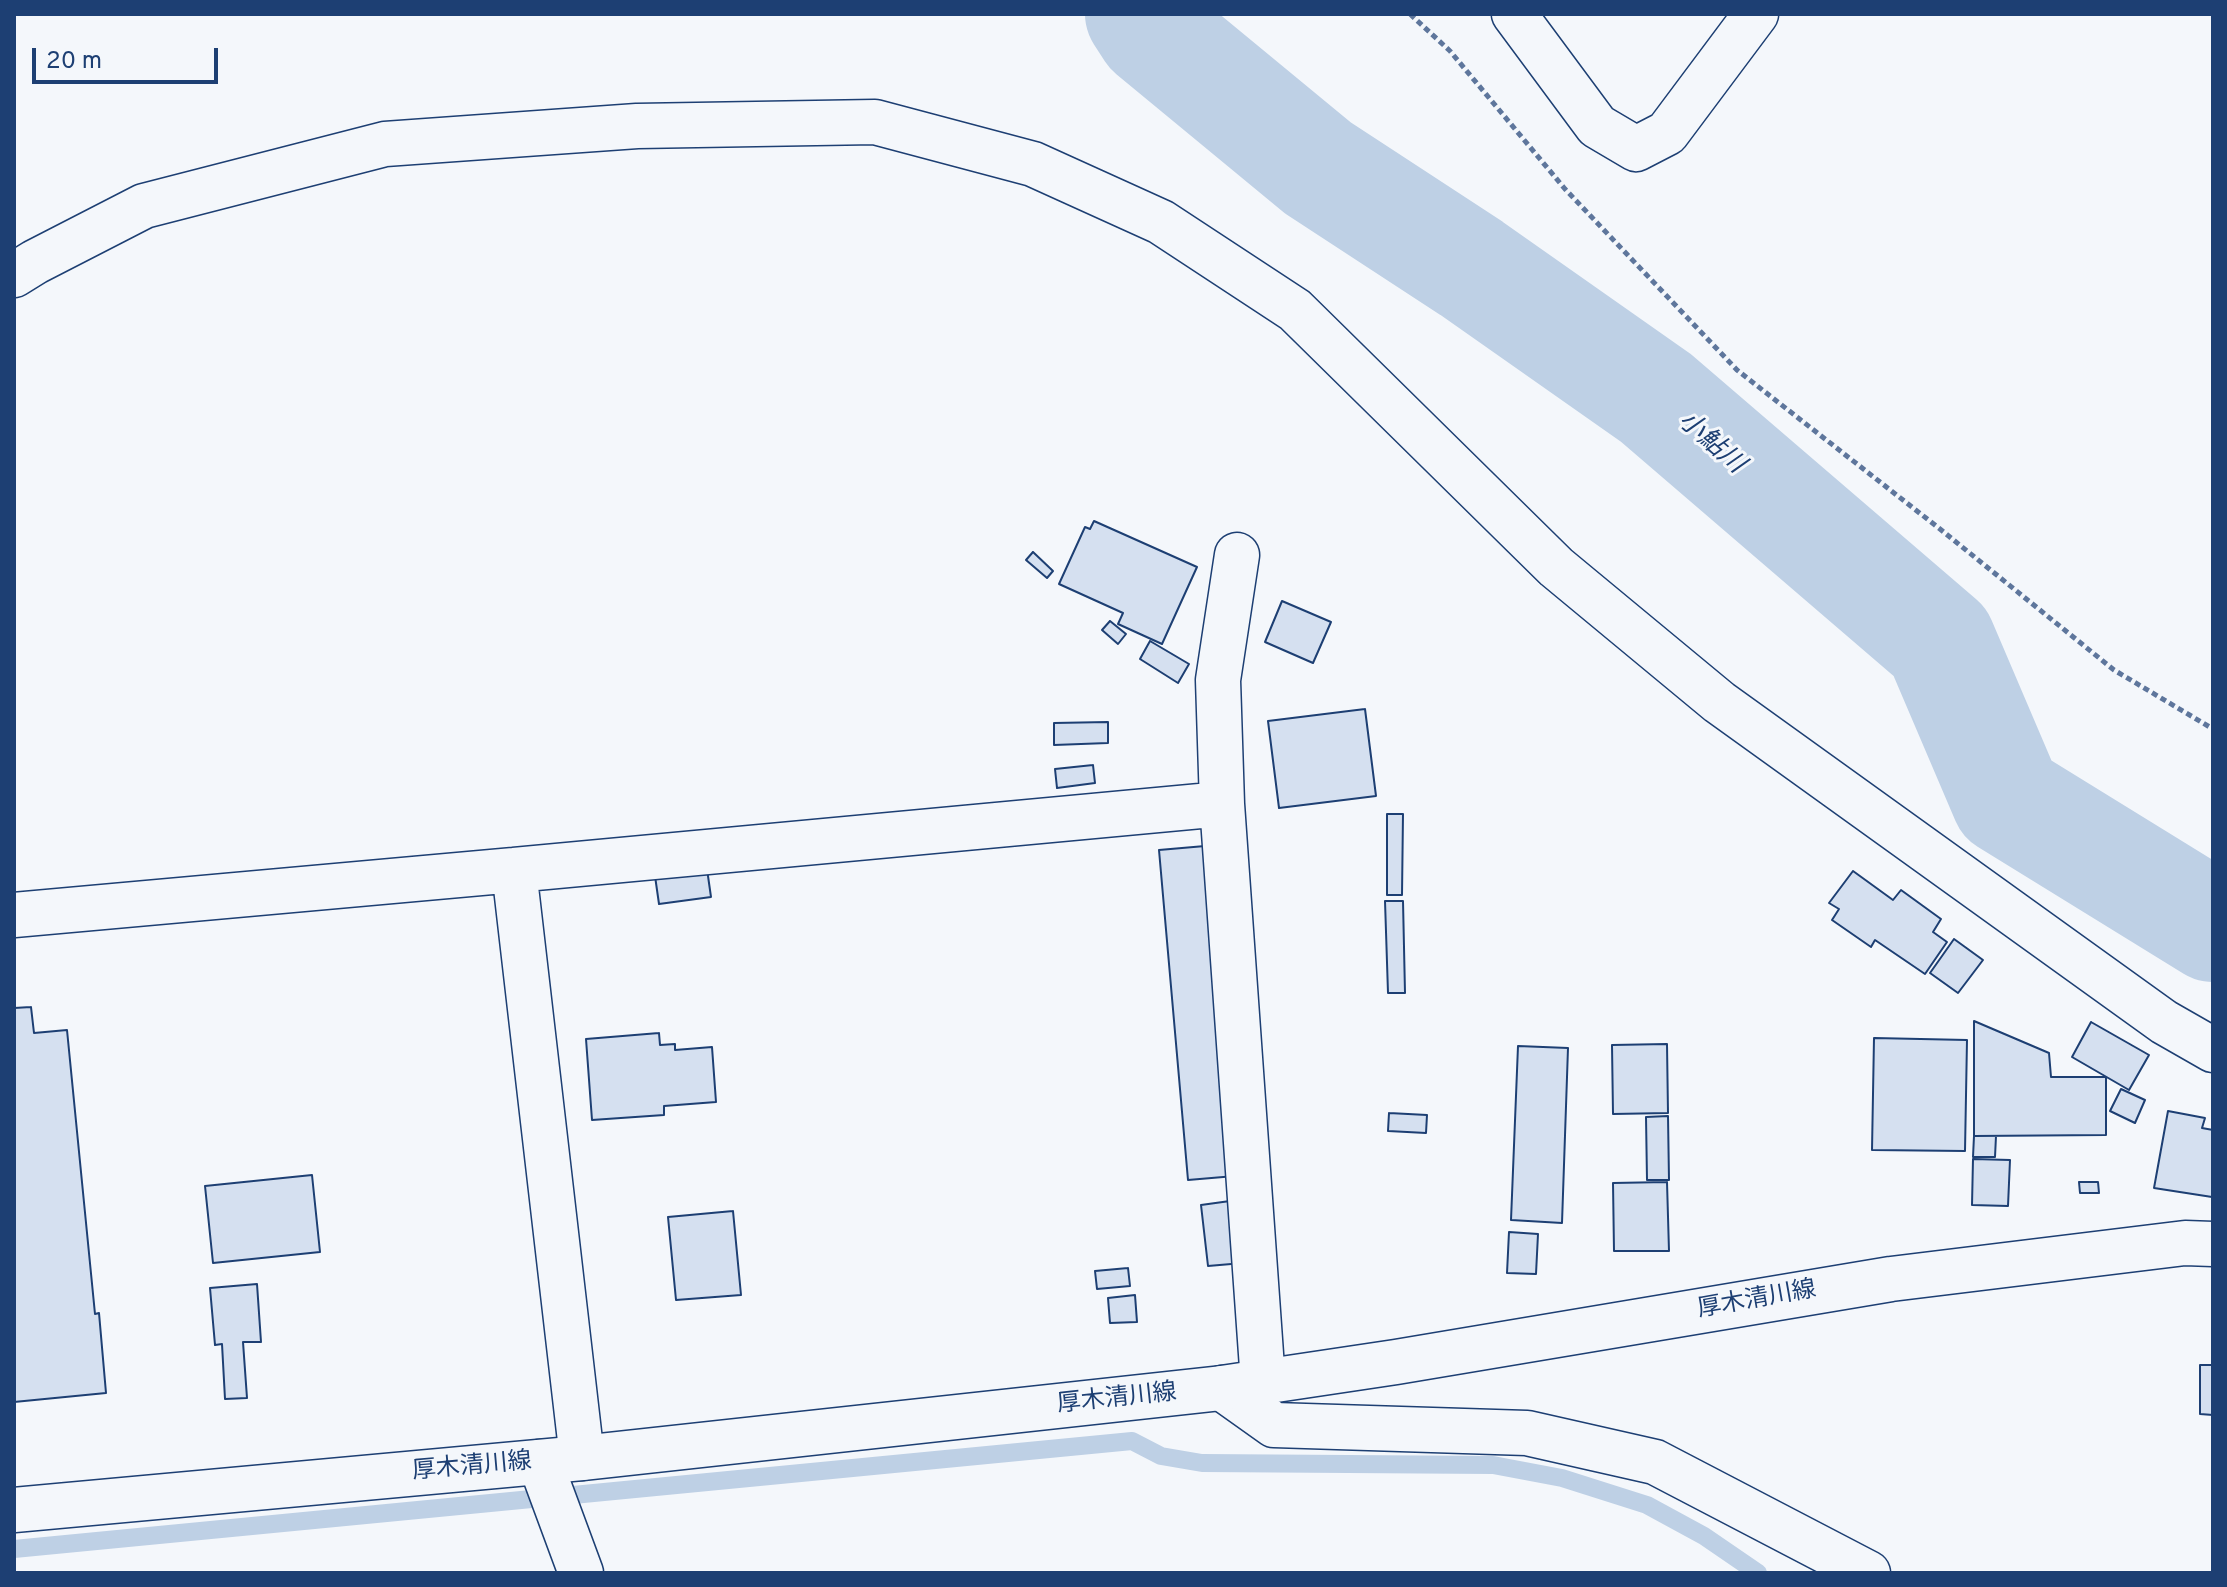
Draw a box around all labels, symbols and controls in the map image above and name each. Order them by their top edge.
scale bar [36,32,222,82]
text: 20 m [46,47,102,77]
water label: 小鮎川 [1670,407,1750,481]
street label: 厚木清川線 [1695,1276,1819,1326]
street label: 厚木清川線 [1056,1379,1178,1421]
street label: 厚木清川線 [411,1448,533,1488]

